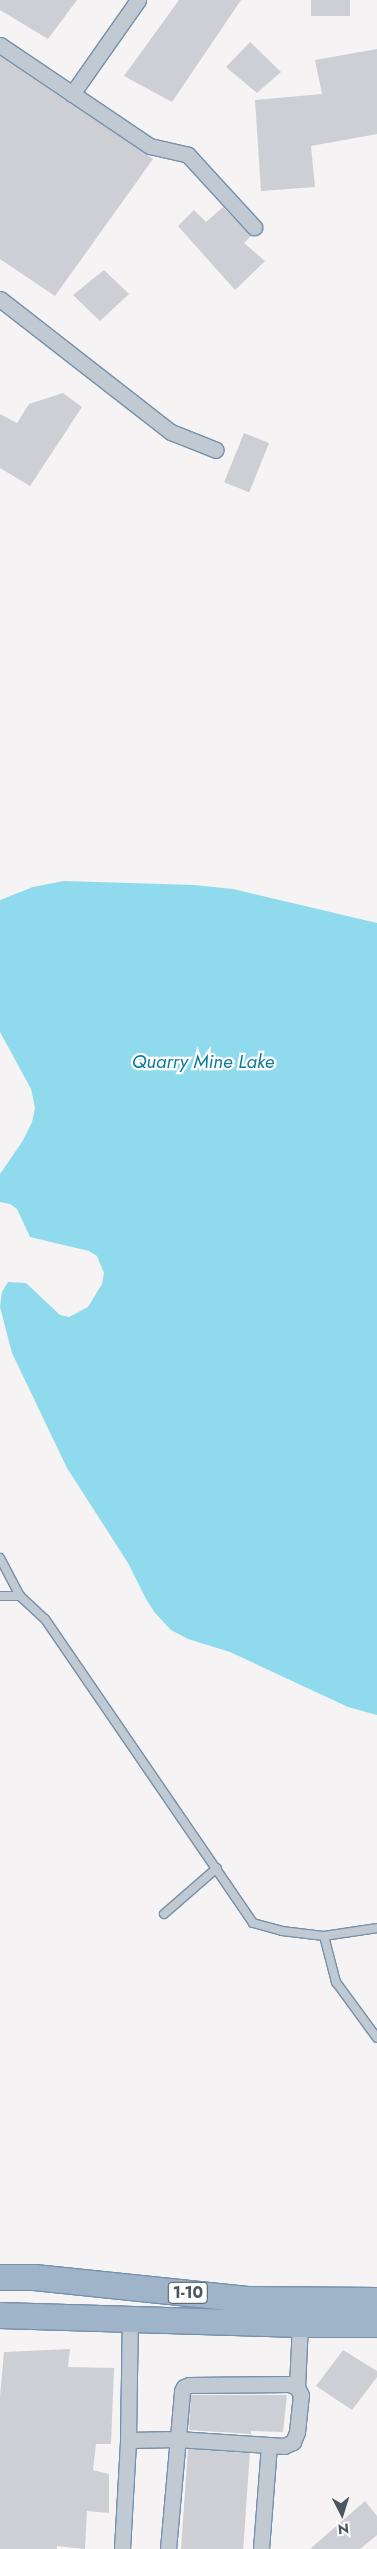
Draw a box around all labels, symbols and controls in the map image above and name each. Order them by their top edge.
water label: Quarry Mine Lake [132,1051,274,1073]
road number: 1-10 [167,2280,209,2306]
north arrow [317,2489,367,2539]
text: N [337,2518,350,2539]

